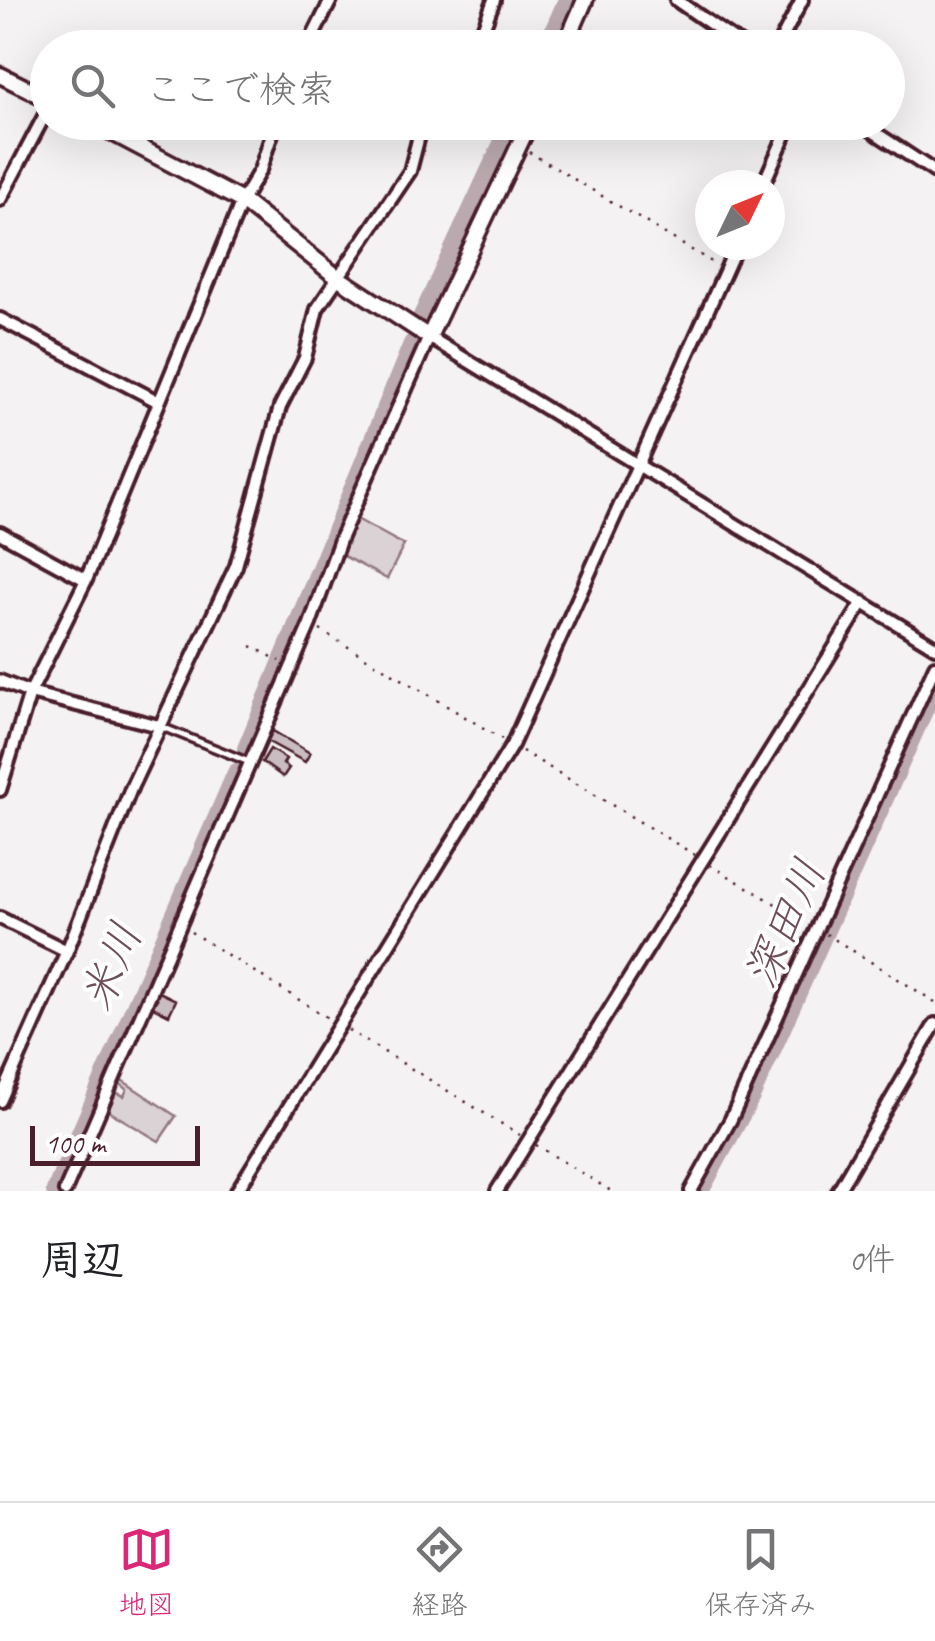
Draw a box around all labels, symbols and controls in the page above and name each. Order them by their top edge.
search box [30,30,905,140]
icon: search [65,58,120,113]
text: ここで検索 [145,66,335,113]
north arrow [695,170,785,260]
water label: 深田川 [732,850,839,997]
water label: 米川 [68,914,155,1019]
scale bar [30,1121,200,1166]
text: 100 m [45,1126,105,1161]
text: 周辺 [40,1234,124,1287]
text: 0件 [849,1239,895,1280]
tab: 地図 [118,1522,175,1622]
tab: 経路 [411,1522,468,1622]
tab: 保存済み [704,1522,817,1622]

